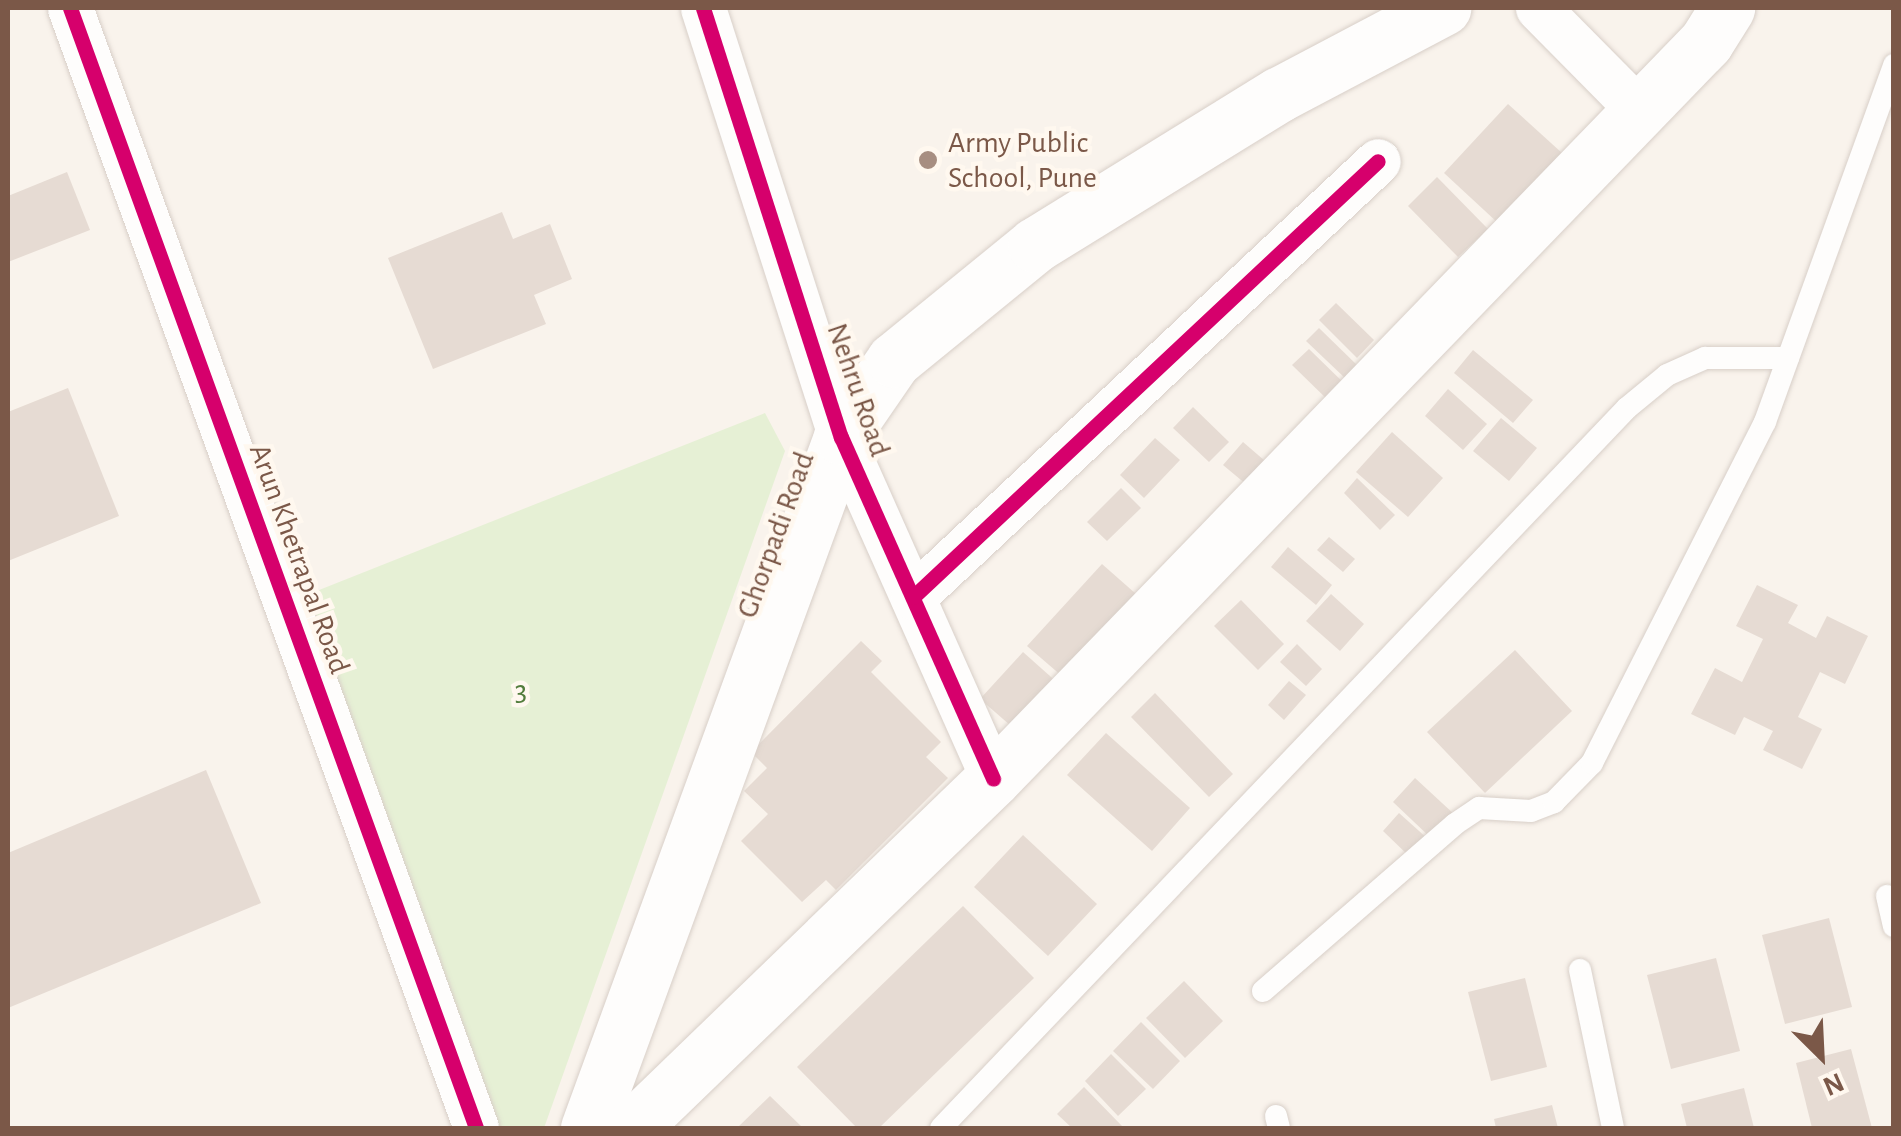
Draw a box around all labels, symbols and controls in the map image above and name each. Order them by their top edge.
place label: Army Public School, Pune [948,125,1097,196]
marker: Army Public School, Pune [917,149,939,171]
street label: Nehru Road [818,319,898,461]
street label: Arun Khetrapal Road [241,439,357,679]
street label: Ghorpadi Road [729,447,823,623]
park label: 3 [515,673,527,709]
north arrow [1771,1006,1871,1106]
text: N [1819,1067,1848,1100]

